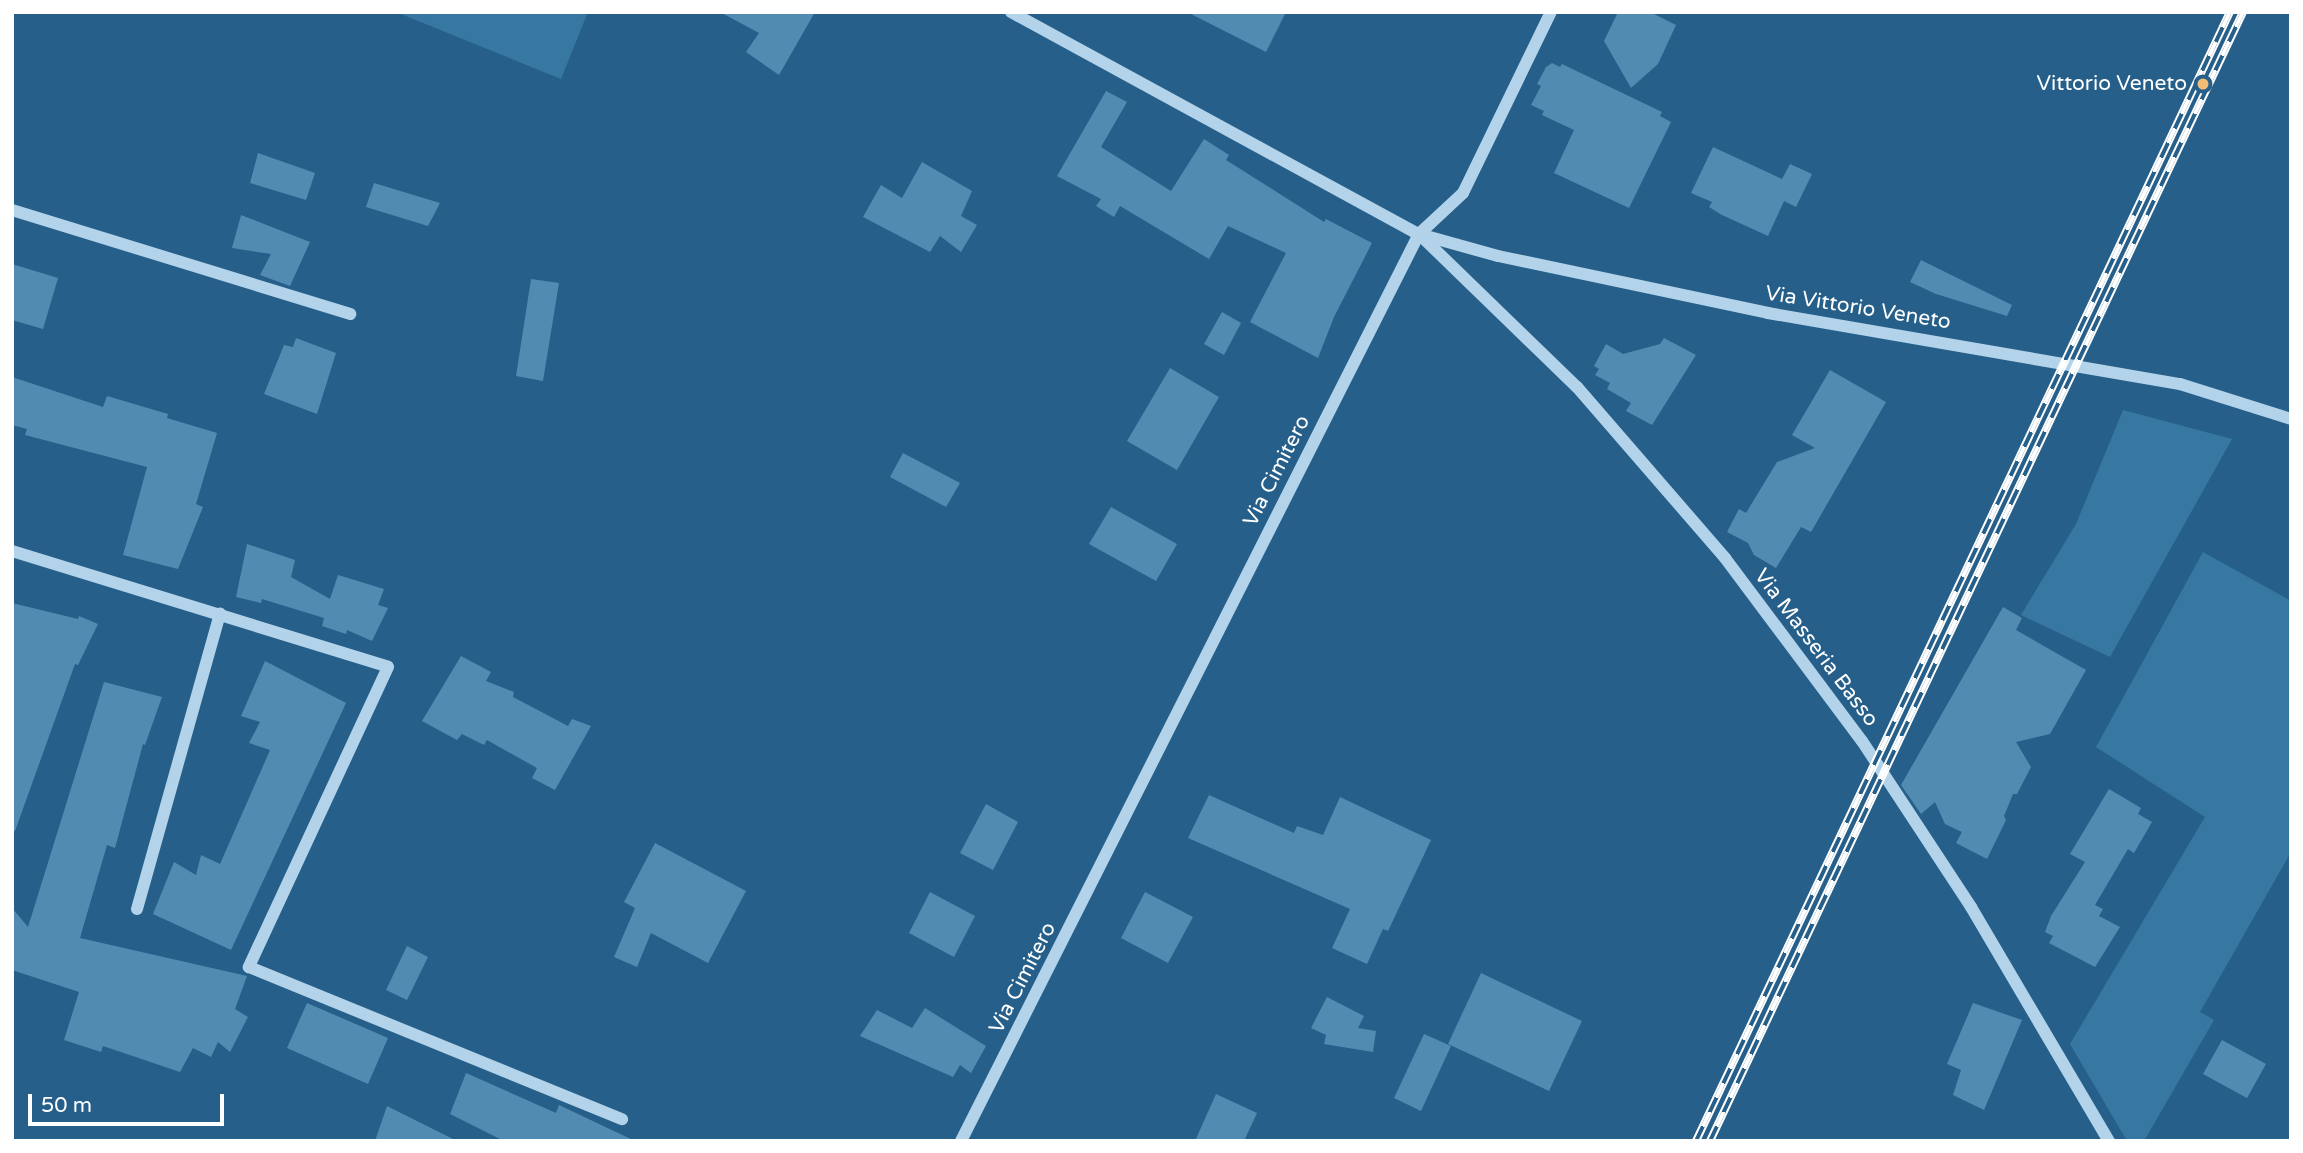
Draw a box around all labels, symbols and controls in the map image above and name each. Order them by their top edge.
place label: Vittorio Veneto [2037,71,2187,97]
marker: Vittorio Veneto [2193,74,2213,94]
street label: Via Vittorio Veneto [1764,281,1952,335]
street label: Via Cimitero [1238,411,1316,531]
street label: Via Masseria Basso [1749,564,1883,732]
street label: Via Cimitero [984,918,1062,1038]
scale bar [32,1080,228,1124]
text: 50 m [41,1093,92,1118]

